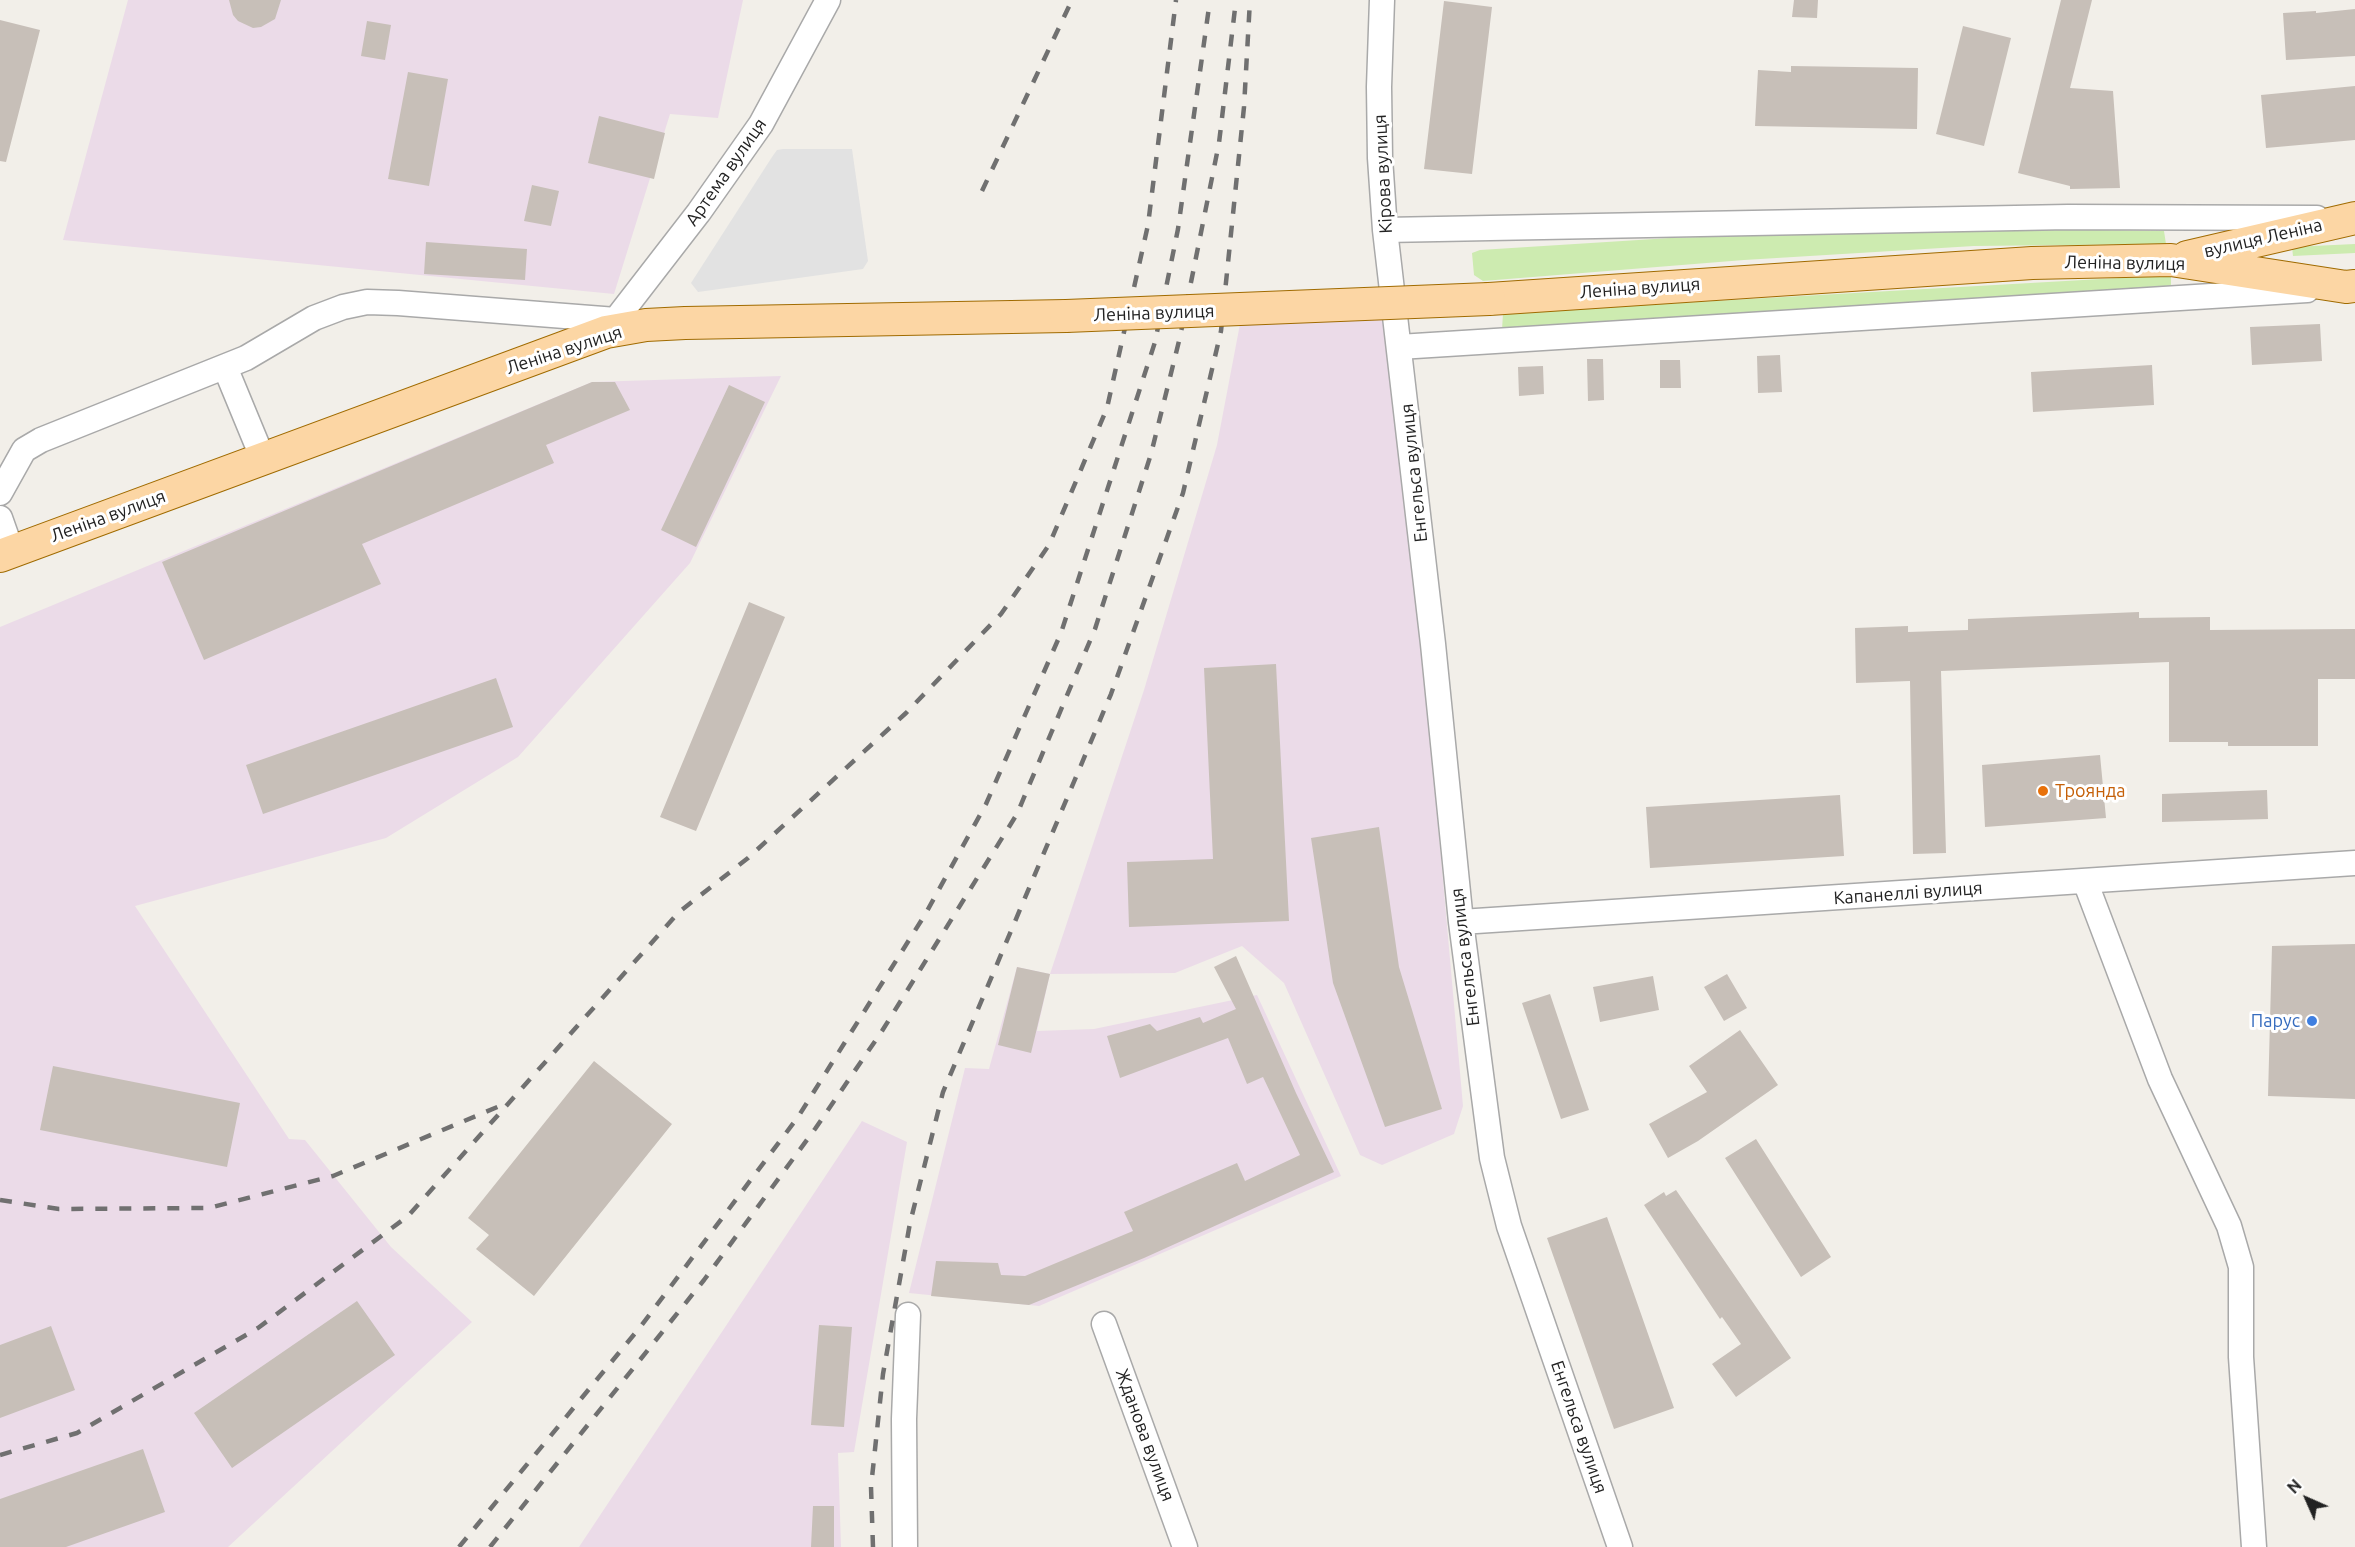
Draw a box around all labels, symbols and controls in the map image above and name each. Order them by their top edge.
street label: Артема вулиця [681,114,771,230]
street label: Кірова вулиця [1369,114,1397,234]
street label: вулиця Леніна [2202,214,2324,262]
street label: Леніна вулиця [2064,251,2186,275]
street label: Леніна вулиця [1579,273,1701,303]
street label: Леніна вулиця [1093,300,1215,326]
street label: Леніна вулиця [503,321,625,379]
street label: Енгельса вулиця [1396,403,1432,543]
street label: Леніна вулиця [48,485,168,547]
place label: Троянда [2055,780,2126,802]
marker: Троянда [2036,784,2050,798]
street label: Капанеллі вулиця [1833,877,1983,909]
street label: Енгельса вулиця [1446,887,1484,1027]
place label: Парус [2251,1010,2300,1032]
marker: Парус [2305,1014,2319,1028]
street label: Енгельса вулиця [1546,1358,1612,1496]
street label: Жданова вулиця [1111,1366,1179,1504]
north arrow [2277,1469,2337,1529]
text: N [2284,1476,2305,1497]

